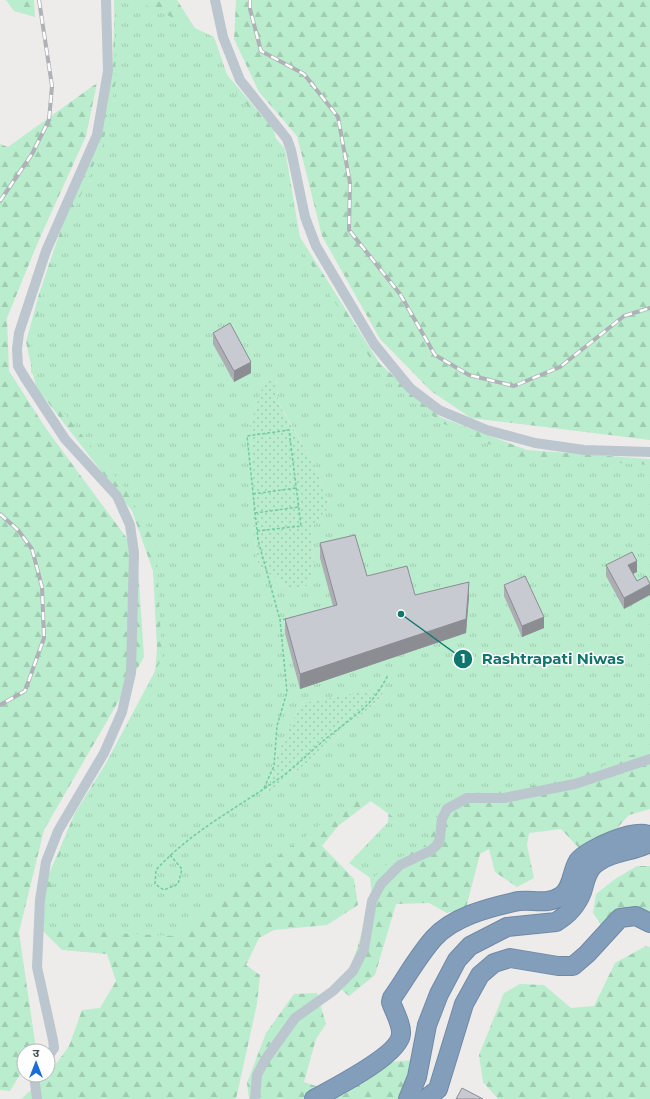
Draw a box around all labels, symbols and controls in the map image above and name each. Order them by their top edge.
callout: Rashtrapati Niwas [453,645,632,672]
text: Rashtrapati Niwas [482,649,624,668]
text: 1 [461,651,465,666]
north arrow [16,1043,56,1083]
text: उ [33,1046,40,1060]

